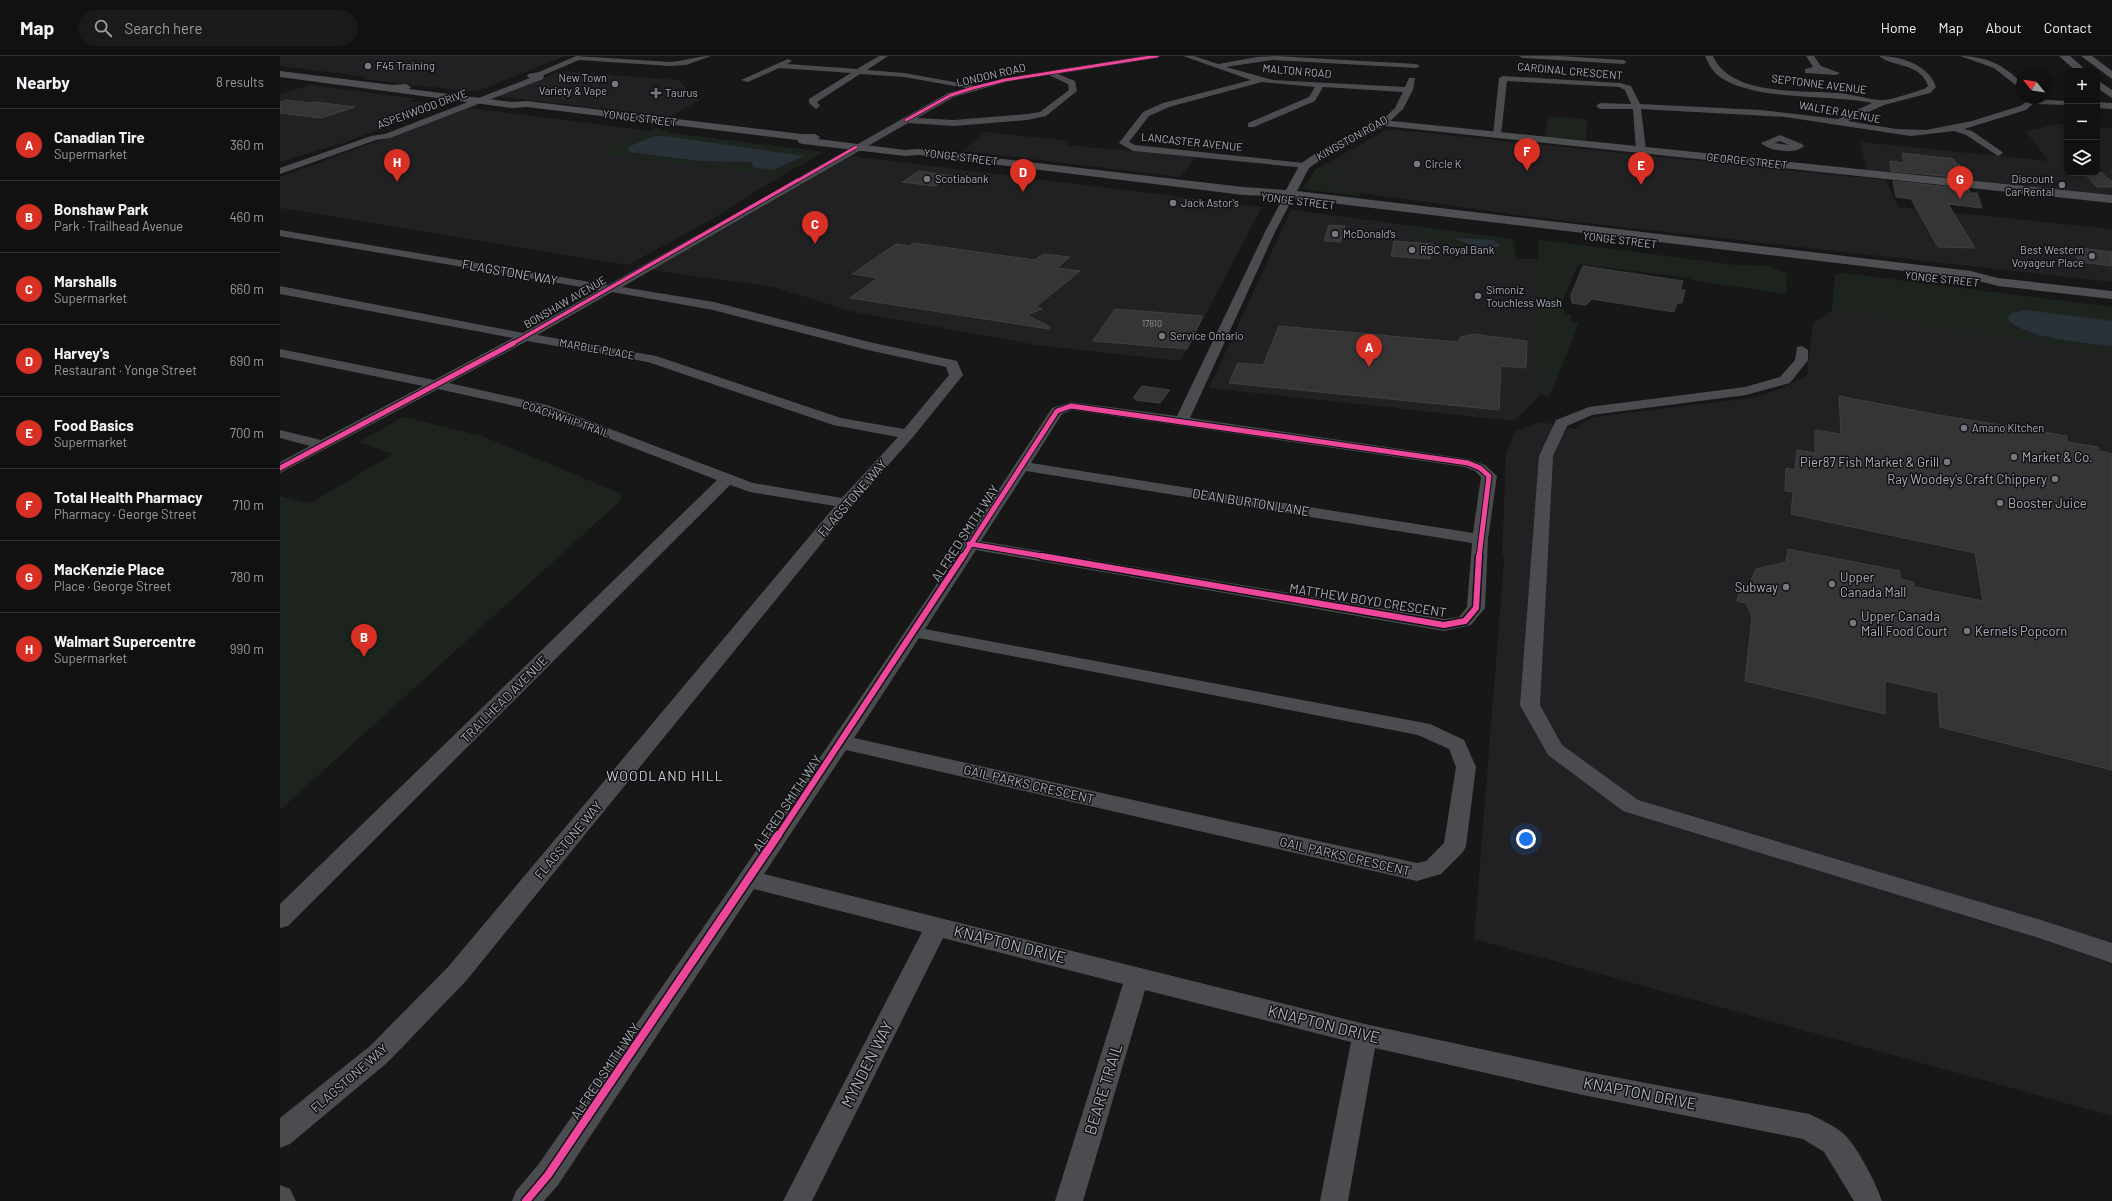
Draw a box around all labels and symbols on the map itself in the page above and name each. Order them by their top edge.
place label: F45 Training [376,59,435,72]
street label: CARDINAL CRESCENT [1517,59,1623,82]
street label: LONDON ROAD [955,60,1027,89]
marker: F45 Training [363,61,373,71]
street label: MALTON ROAD [1262,61,1332,80]
north arrow [2016,68,2052,104]
place label: New Town Variety & Vape [539,71,607,97]
street label: SEPTONNE AVENUE [1771,71,1868,96]
marker: New Town Variety & Vape [610,79,620,89]
street label: ASPENWOOD DRIVE [375,86,469,131]
place label: Taurus [665,86,698,99]
marker: Taurus [650,87,662,99]
street label: WALTER AVENUE [1798,98,1882,125]
street label: YONGE STREET [602,107,678,129]
street label: KINGSTON ROAD [1314,113,1390,162]
street label: LANCASTER AVENUE [1141,130,1244,153]
pin: F [1514,138,1540,171]
street label: YONGE STREET [923,146,999,168]
pin: H [384,149,410,182]
street label: GEORGE STREET [1706,150,1788,171]
pin: E [1628,152,1654,185]
place label: Circle K [1425,157,1462,170]
pin: D [1010,159,1036,192]
marker: Circle K [1412,159,1422,169]
pin: G [1947,166,1973,199]
place label: Scotiabank [935,172,989,185]
place label: Discount Car Rental [2005,172,2054,198]
marker: Scotiabank [922,174,932,184]
marker: Discount Car Rental [2057,180,2067,190]
street label: YONGE STREET [1260,190,1336,212]
place label: Jack Astor's [1181,196,1239,209]
marker: Jack Astor's [1168,198,1178,208]
pin: C [802,211,828,244]
place label: McDonald's [1343,227,1396,240]
marker: McDonald's [1330,229,1340,239]
street label: YONGE STREET [1582,229,1658,251]
place label: RBC Royal Bank [1420,243,1495,256]
place label: Best Western Voyageur Place [2012,243,2084,269]
marker: RBC Royal Bank [1407,245,1417,255]
marker: Best Western Voyageur Place [2087,251,2097,261]
street label: FLAGSTONE WAY [461,256,559,288]
street label: YONGE STREET [1904,268,1980,289]
street label: BONSHAW AVENUE [521,272,609,330]
place label: Simoniz Touchless Wash [1486,283,1562,309]
marker: Simoniz Touchless Wash [1473,291,1483,301]
house number: 17810 [1142,318,1162,329]
place label: Service Ontario [1170,329,1244,342]
marker: Service Ontario [1157,331,1167,341]
pin: A [1356,334,1382,367]
street label: MARBLE PLACE [558,335,636,362]
street label: COACHWHIP TRAIL [521,397,612,440]
place label: Amano Kitchen [1972,421,2044,434]
marker: Amano Kitchen [1959,423,1969,433]
place label: Market & Co. [2022,449,2093,465]
marker: Market & Co. [2009,452,2019,462]
place label: Pier87 Fish Market & Grill [1800,454,1939,470]
street label: FLAGSTONE WAY [814,456,890,540]
marker: Pier87 Fish Market & Grill [1942,457,1952,467]
place label: Ray Woodey's Craft Chippery [1887,471,2047,487]
marker: Ray Woodey's Craft Chippery [2050,474,2060,484]
street label: ALFRED SMITH WAY [928,482,1002,584]
street label: DEAN BURTON LANE [1191,485,1311,519]
place label: Booster Juice [2008,495,2087,511]
marker: Booster Juice [1995,498,2005,508]
place label: Upper Canada Mall [1840,569,1906,600]
place label: Subway [1735,579,1778,595]
marker: Upper Canada Mall [1827,579,1837,589]
street label: MATTHEW BOYD CRESCENT [1288,580,1448,620]
marker: Subway [1781,582,1791,592]
place label: Upper Canada Mall Food Court [1861,608,1948,639]
marker: Upper Canada Mall Food Court [1848,618,1858,628]
place label: Kernels Popcorn [1975,623,2067,639]
pin: B [351,624,377,657]
marker: Kernels Popcorn [1962,626,1972,636]
street label: TRAILHEAD AVENUE [457,652,551,746]
street label: ALFRED SMITH WAY [749,752,825,854]
street label: GAIL PARKS CRESCENT [962,761,1096,807]
district label: WOODLAND HILL [606,767,724,784]
street label: FLAGSTONE WAY [531,798,605,882]
your location [1516,829,1536,849]
street label: GAIL PARKS CRESCENT [1278,833,1412,879]
street label: KNAPTON DRIVE [952,920,1068,967]
street label: KNAPTON DRIVE [1266,1000,1382,1047]
street label: MYNDEN WAY [837,1017,897,1110]
street label: ALFRED SMITH WAY [567,1020,643,1122]
street label: FLAGSTONE WAY [307,1040,391,1116]
street label: BEARE TRAIL [1080,1041,1125,1137]
street label: KNAPTON DRIVE [1582,1072,1698,1113]

